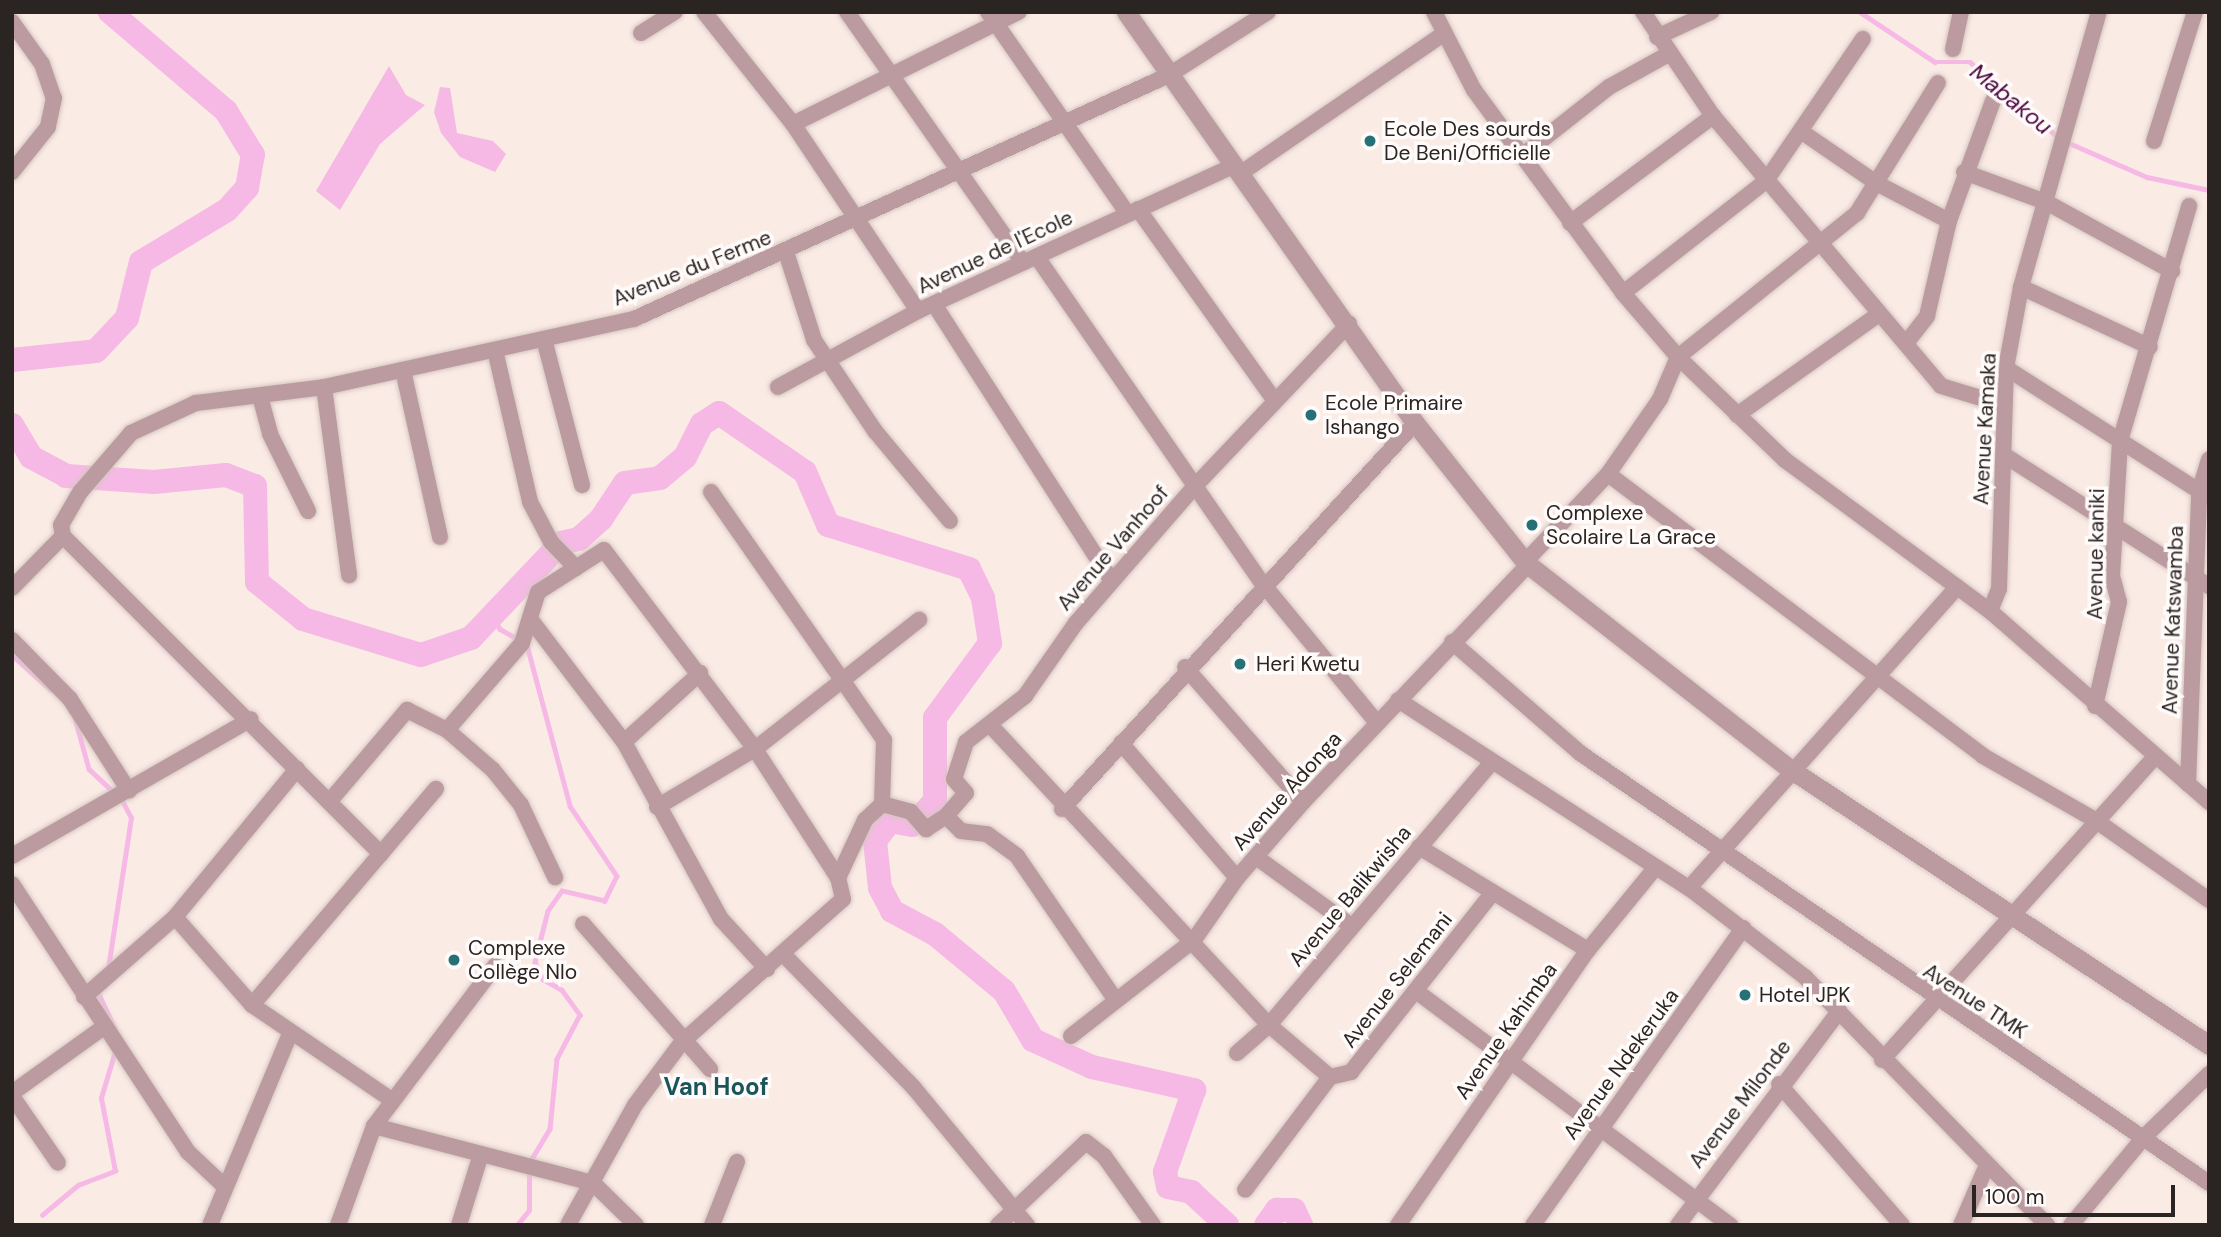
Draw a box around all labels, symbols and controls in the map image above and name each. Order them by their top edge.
water label: Mabakou [1965,58,2057,140]
place label: Ecole Des sourds De Beni/Officielle [1384,116,1551,166]
marker: Ecole Des sourds De Beni/Officielle [1362,133,1378,149]
street label: Avenue de l'Ecole [913,205,1077,299]
street label: Avenue du Ferme [609,225,775,311]
street label: Avenue Kamaka [1968,352,2002,506]
place label: Ecole Primaire Ishango [1325,390,1463,440]
marker: Ecole Primaire Ishango [1303,407,1319,423]
street label: Avenue Vanhoof [1052,480,1174,616]
street label: Avenue kaniki [2082,488,2110,620]
place label: Complexe Scolaire La Grace [1546,500,1716,550]
marker: Complexe Scolaire La Grace [1524,517,1540,533]
street label: Avenue Katswamba [2157,525,2189,715]
place label: Heri Kwetu [1256,651,1360,677]
marker: Heri Kwetu [1230,654,1250,674]
street label: Avenue Adonga [1227,726,1347,856]
street label: Avenue Balikwisha [1284,820,1416,972]
street label: Avenue Selemani [1336,907,1458,1053]
place label: Complexe Collège Nlo [468,935,577,985]
marker: Complexe Collège Nlo [446,952,462,968]
street label: Avenue Kahimba [1450,958,1562,1104]
street label: Avenue TMK [1918,958,2032,1044]
place label: Hotel JPK [1759,982,1850,1008]
street label: Avenue Ndekeruka [1558,984,1684,1144]
marker: Hotel JPK [1737,987,1753,1003]
street label: Avenue Milonde [1684,1035,1796,1173]
district label: Van Hoof [663,1073,769,1101]
scale bar [1976,1170,2179,1214]
text: 100 m [1985,1183,2045,1211]

